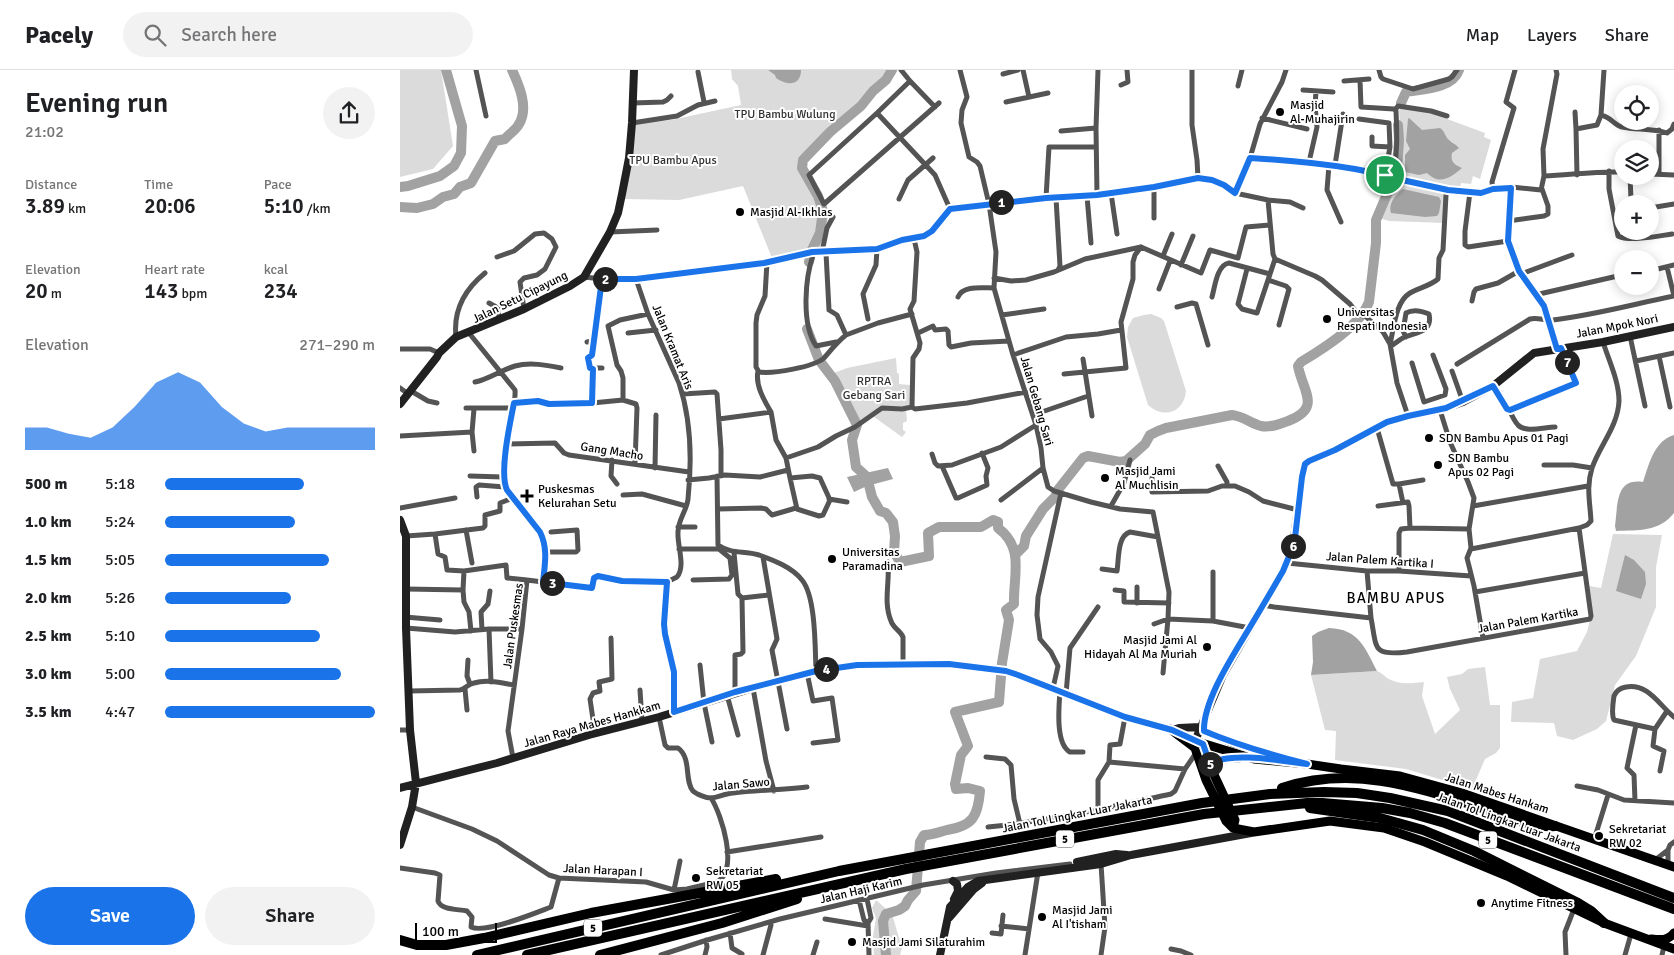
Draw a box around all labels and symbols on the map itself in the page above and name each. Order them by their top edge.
place label: Masjid Al-Muhajirin [1290,98,1355,127]
marker: Masjid Al-Muhajirin [1274,106,1286,118]
park label: TPU Bambu Wulung [735,107,836,122]
park label: TPU Bambu Apus [629,153,717,168]
pin [1364,154,1406,196]
pin: 1 [988,190,1014,214]
place label: Masjid Al-Ikhlas [750,205,832,220]
marker: Masjid Al-Ikhlas [734,206,746,218]
pin: 2 [592,266,618,292]
street label: Jalan Setu Cipayung [470,268,570,327]
street label: Jalan Kramat Aris [649,302,696,392]
place label: Universitas Respati Indonesia [1337,305,1428,334]
street label: Jalan Mpok Nori [1575,311,1659,342]
marker: Universitas Respati Indonesia [1321,313,1333,325]
pin: 7 [1554,350,1580,374]
street label: Jalan Gebang Sari [1017,355,1056,448]
park label: RPTRA Gebang Sari [843,374,905,403]
place label: SDN Bambu Apus 01 Pagi [1439,431,1569,446]
marker: SDN Bambu Apus 01 Pagi [1423,432,1435,444]
street label: Gang Macho [579,439,644,464]
place label: SDN Bambu Apus 02 Pagi [1448,451,1514,480]
marker: SDN Bambu Apus 02 Pagi [1432,459,1444,471]
place label: Masjid Jami Al Muchlisin [1115,464,1179,493]
marker: Masjid Jami Al Muchlisin [1099,472,1111,484]
place label: Puskesmas Kelurahan Setu [538,482,617,511]
marker: Puskesmas Kelurahan Setu [520,489,534,503]
pin: 6 [1280,534,1306,558]
place label: Universitas Paramadina [842,545,903,574]
street label: Jalan Palem Kartika I [1326,549,1434,572]
marker: Universitas Paramadina [826,553,838,565]
pin: 3 [540,570,564,596]
street label: Jalan Puskesmas [500,582,527,670]
district label: BAMBU APUS [1347,589,1445,607]
street label: Jalan Palem Kartika [1477,604,1579,637]
place label: Masjid Jami Al Hidayah Al Ma Muriah [1084,633,1197,662]
marker: Masjid Jami Al Hidayah Al Ma Muriah [1201,641,1213,653]
pin: 4 [814,656,838,682]
street label: Jalan Raya Mabes Hankkam [522,698,662,751]
pin: 5 [1198,752,1222,776]
street label: Jalan Mabes Hankam [1443,770,1551,817]
street label: Jalan Sawo [712,775,770,794]
street label: Jalan Tol Lingkar Luar Jakarta [1435,789,1583,856]
street label: Jalan Tol Lingkar Luar Jakarta [1001,793,1153,836]
place label: Sekretariat RW 02 [1609,822,1666,851]
marker: Sekretariat RW 02 [1593,830,1605,842]
road number: 5 [1056,831,1074,848]
road number: 5 [1479,832,1497,848]
street label: Jalan Harapan I [563,861,643,880]
place label: Sekretariat RW 05 [706,864,763,893]
marker: Sekretariat RW 05 [690,872,702,884]
street label: Jalan Haji Karim [818,874,904,907]
place label: Anytime Fitness [1491,896,1573,911]
marker: Anytime Fitness [1475,897,1487,909]
place label: Masjid Jami Al I'tisham [1052,903,1113,932]
marker: Masjid Jami Al I'tisham [1036,911,1048,923]
scale bar [415,920,498,943]
road number: 5 [584,920,602,936]
place label: Masjid Jami Silaturahim [862,935,985,950]
marker: Masjid Jami Silaturahim [846,936,858,948]

